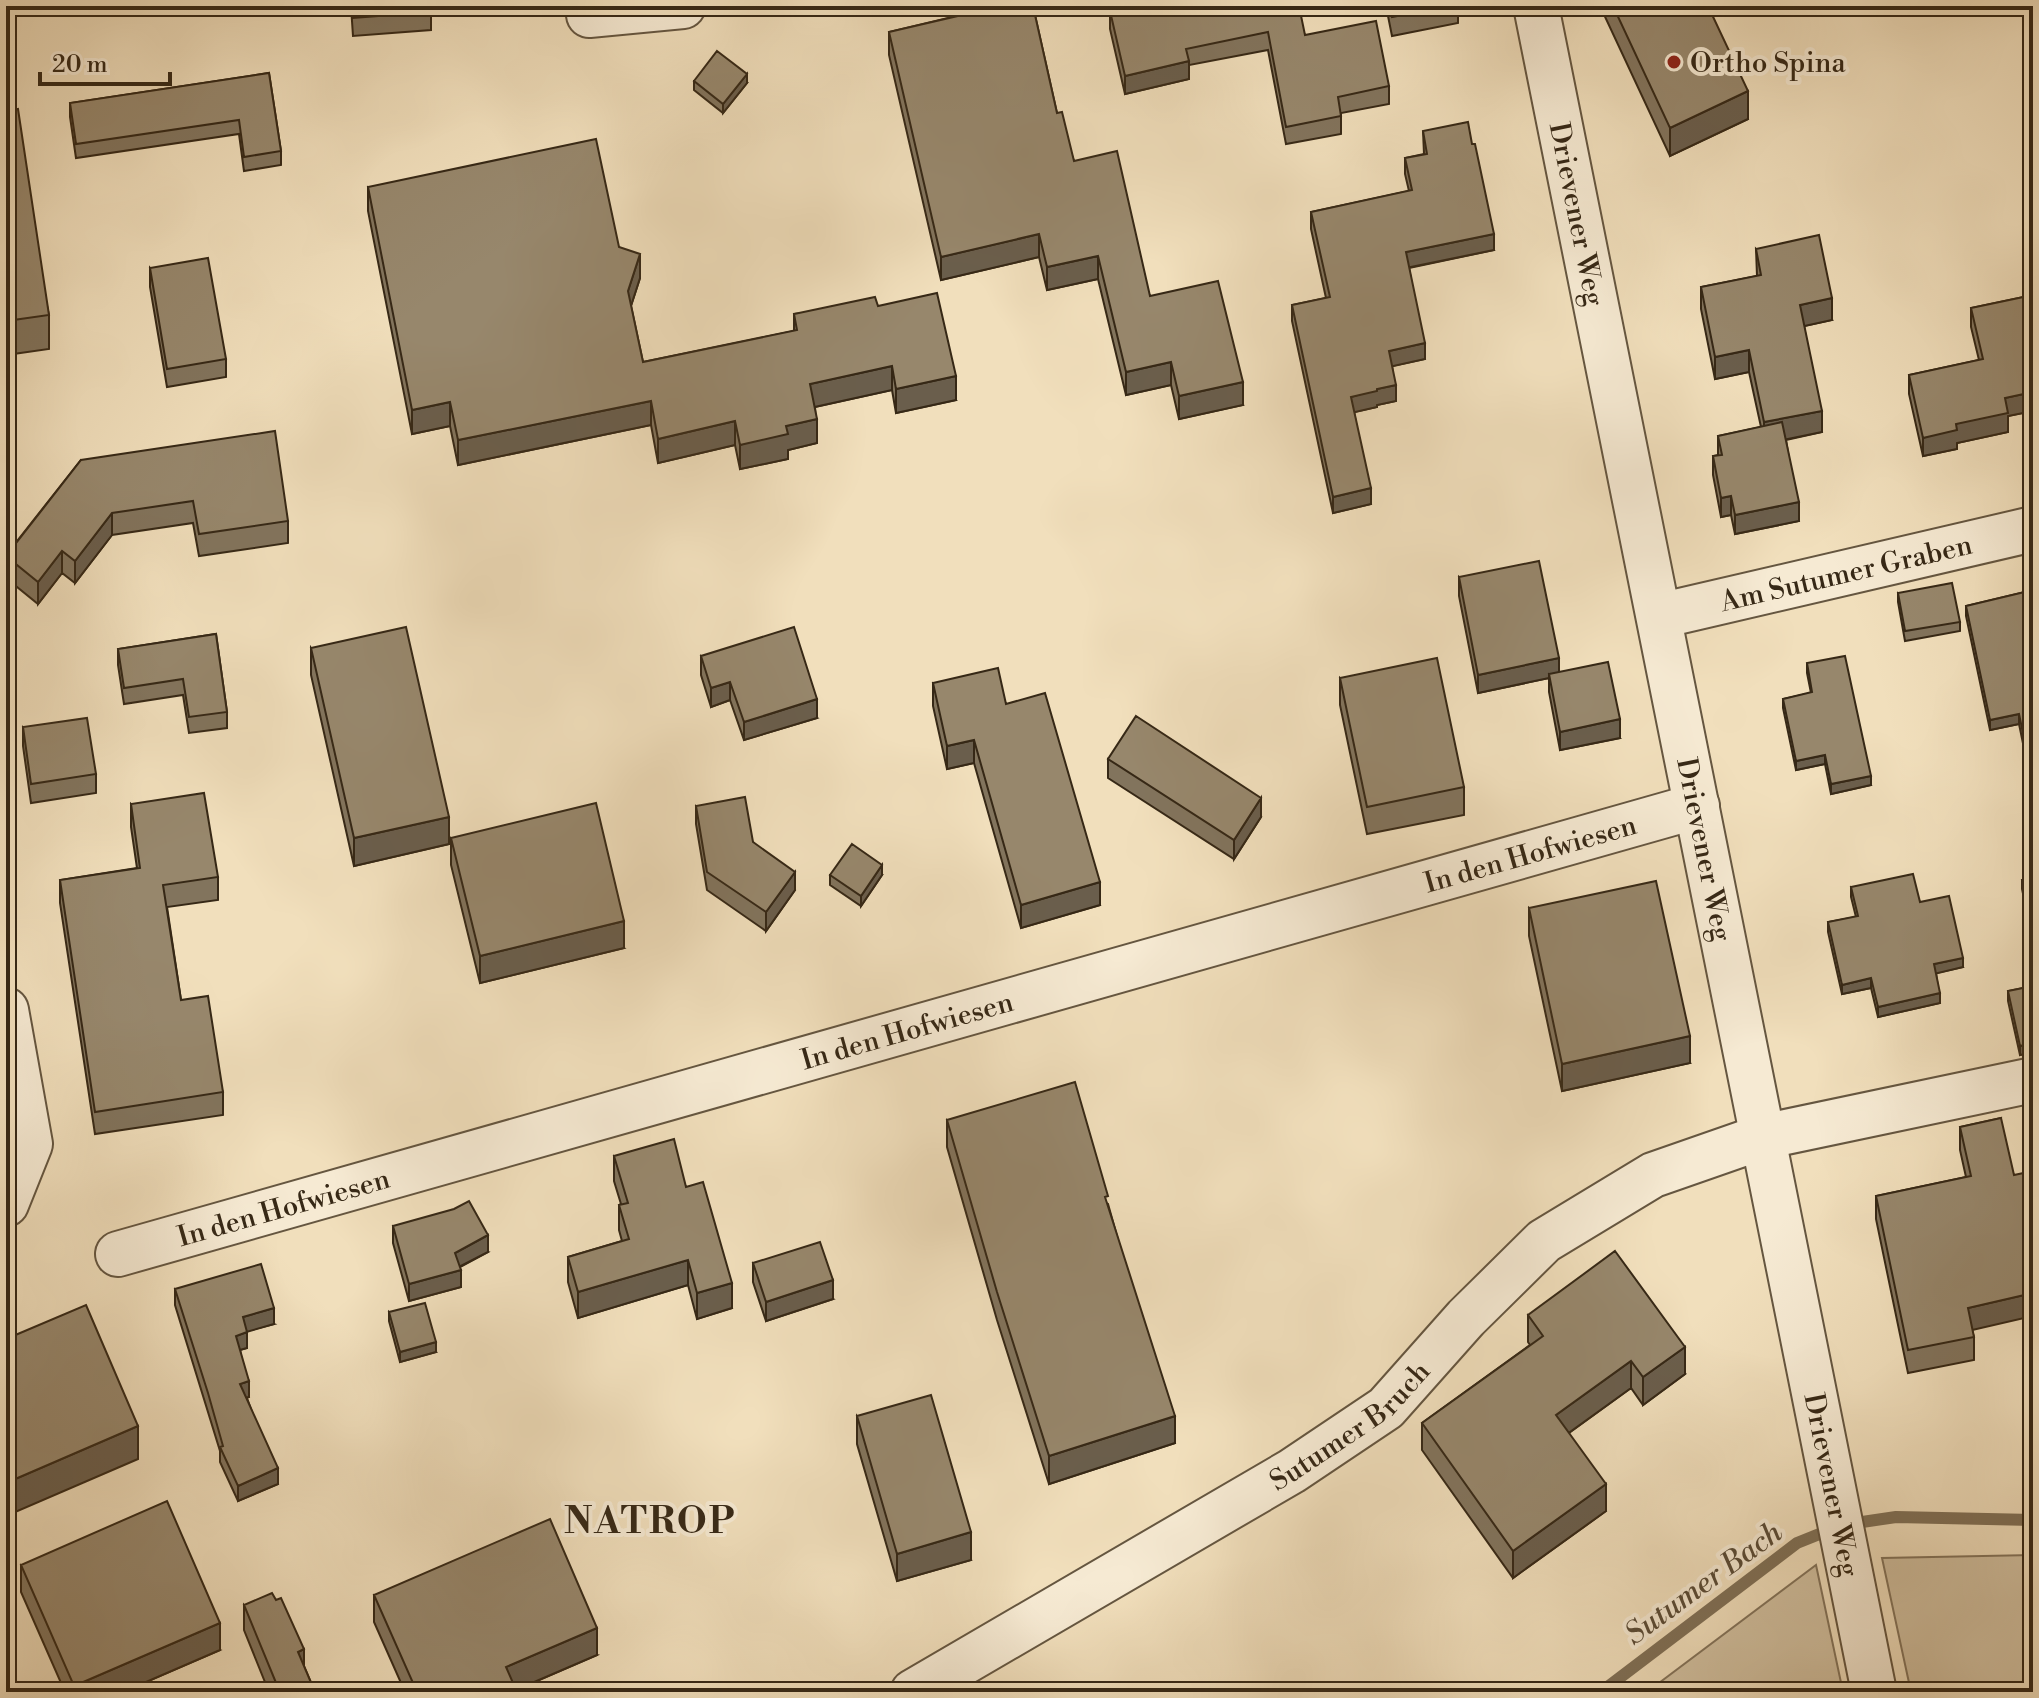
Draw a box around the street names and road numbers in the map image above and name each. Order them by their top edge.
street label: Drievener Weg [1541,119,1612,309]
street label: Am Sutumer Graben [1716,528,1976,620]
street label: Drievener Weg [1668,755,1739,945]
street label: In den Hofwiesen [1420,808,1641,902]
street label: In den Hofwiesen [797,985,1018,1078]
street label: In den Hofwiesen [174,1162,394,1255]
street label: Sutumer Bruch [1264,1355,1438,1499]
street label: Drievener Weg [1795,1390,1867,1580]

